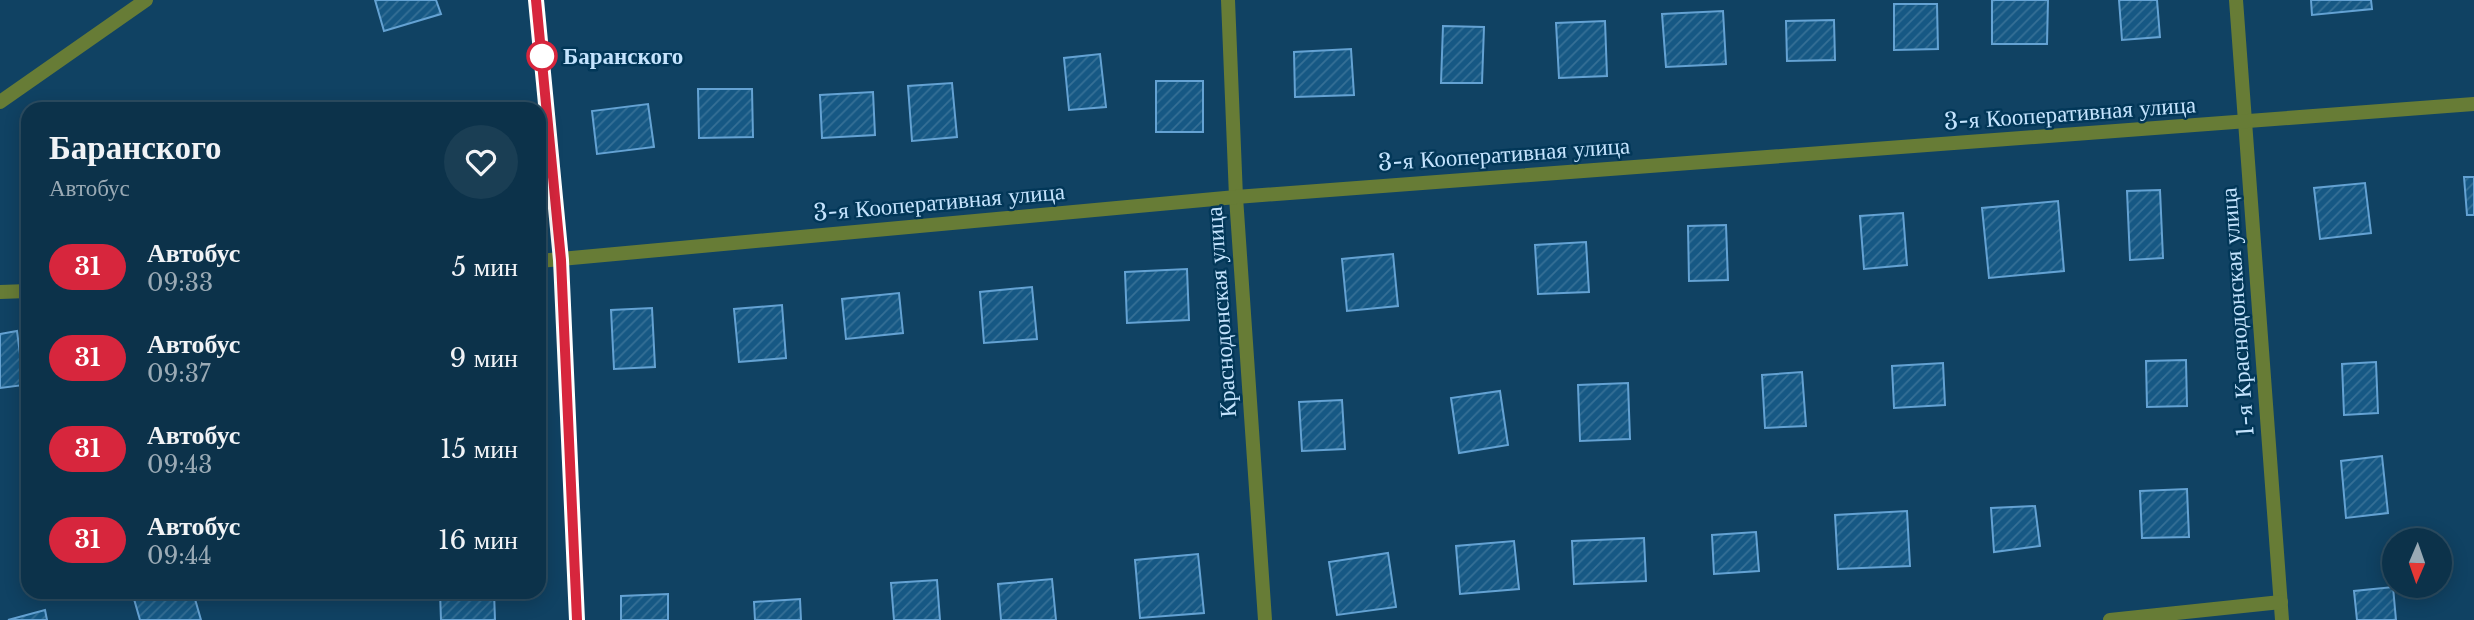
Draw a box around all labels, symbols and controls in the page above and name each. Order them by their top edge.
marker: Баранского [527,41,557,71]
place label: Баранского [563,42,683,70]
street label: 3-я Кооперативная улица [1943,90,2197,136]
button: heart [444,125,518,199]
text: Баранского [49,127,222,168]
street label: 3-я Кооперативная улица [1377,131,1631,177]
text: Автобус [49,174,130,202]
street label: 3-я Кооперативная улица [812,177,1066,227]
street label: 1-я Краснодонская улица [2214,187,2260,437]
street label: Краснодонская улица [1200,206,1242,418]
text: Автобус [147,237,240,269]
text: 5 мин [451,251,518,283]
text: 31 [75,252,100,281]
text: 09:33 [147,269,213,297]
text: Автобус [147,328,240,360]
text: 9 мин [450,342,518,374]
text: 31 [75,343,100,372]
text: 09:37 [147,360,210,388]
text: Автобус [147,419,240,451]
text: 15 мин [440,433,518,465]
text: 31 [75,434,100,463]
text: 09:43 [147,451,212,479]
text: Автобус [147,510,240,542]
text: 16 мин [438,524,518,556]
text: 31 [75,525,100,554]
north arrow [2382,528,2452,598]
map controls [2382,528,2452,598]
text: 09:44 [147,542,212,570]

